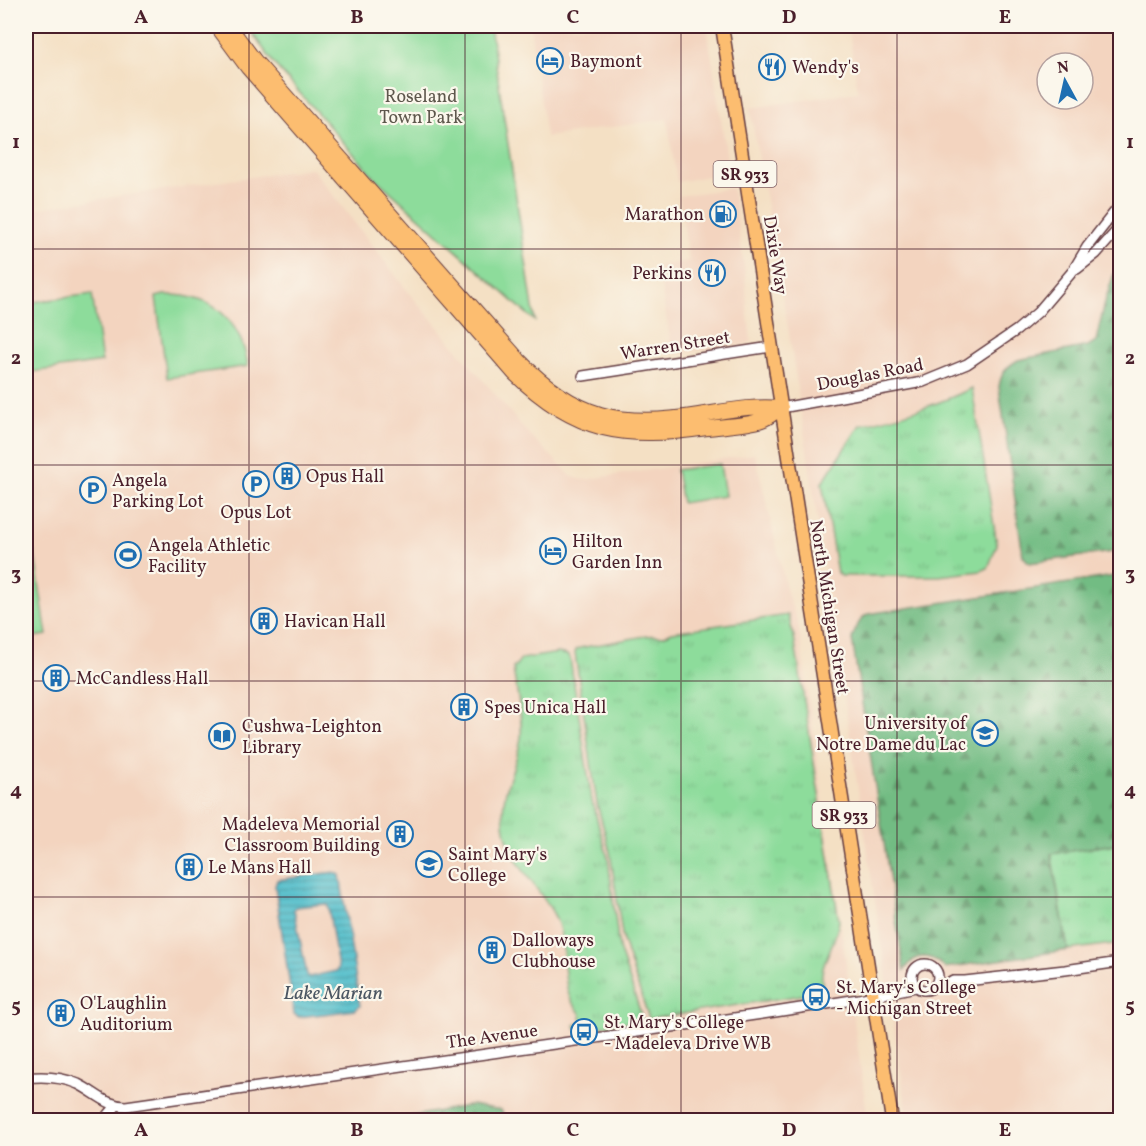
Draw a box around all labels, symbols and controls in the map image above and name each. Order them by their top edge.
text: A [134,4,148,32]
text: B [350,4,364,32]
text: C [567,4,580,32]
text: D [782,4,796,32]
text: E [999,4,1011,32]
hotel icon: Baymont [535,46,565,76]
place label: Baymont [570,50,642,75]
north arrow [1035,51,1095,111]
restaurant icon: Wendy's [757,52,787,82]
place label: Wendy's [792,56,859,81]
text: N [1056,56,1071,80]
park label: Roseland Town Park [379,85,463,131]
text: 1 [12,129,20,157]
text: 1 [1126,129,1134,157]
road number: SR 933 [714,161,777,187]
fuel station icon: Marathon [708,199,738,229]
place label: Marathon [625,203,704,228]
street label: Dixie Way [756,214,793,297]
restaurant icon: Perkins [697,258,727,288]
place label: Perkins [632,262,692,287]
street label: Warren Street [619,325,732,368]
text: 2 [11,345,21,373]
text: 2 [1125,345,1135,373]
street label: Douglas Road [815,353,926,398]
building icon: Opus Hall [272,461,302,491]
place label: Opus Hall [306,465,384,490]
place label: Angela Parking Lot [112,469,204,515]
parking icon: Opus Lot [241,469,271,499]
parking icon: Angela Parking Lot [78,475,108,505]
place label: Opus Lot [221,501,291,526]
street label: North Michigan Street [802,518,855,696]
place label: Hilton Garden Inn [572,530,663,576]
place label: Angela Athletic Facility [148,534,270,580]
hotel icon: Hilton Garden Inn [538,536,568,566]
sports icon: Angela Athletic Facility [113,540,143,570]
text: 3 [11,561,21,589]
text: 3 [1125,561,1135,589]
building icon: Havican Hall [249,606,279,636]
place label: Havican Hall [284,610,386,635]
building icon: McCandless Hall [41,663,71,693]
place label: McCandless Hall [76,667,208,692]
building icon: Spes Unica Hall [449,692,479,722]
place label: Spes Unica Hall [484,696,606,721]
place label: University of Notre Dame du Lac [816,712,968,758]
place label: Cushwa-Leighton Library [242,715,382,761]
school or university icon: University of Notre Dame du Lac [970,718,1000,748]
library icon: Cushwa-Leighton Library [207,721,237,751]
text: 4 [10,777,22,805]
text: 4 [1124,777,1136,805]
road number: SR 933 [812,802,876,828]
place label: Madeleva Memorial Classroom Building [222,813,380,859]
building icon: Madeleva Memorial Classroom Building [385,819,415,849]
place label: Saint Mary's College [448,843,547,889]
school or university icon: Saint Mary's College [414,849,444,879]
building icon: Le Mans Hall [174,852,204,882]
place label: Le Mans Hall [208,856,311,881]
place label: Dalloways Clubhouse [512,929,596,975]
building icon: Dalloways Clubhouse [477,935,507,965]
place label: St. Mary's College - Michigan Street [836,976,976,1022]
water label: Lake Marian [283,980,383,1008]
bus stop icon: St. Mary's College - Michigan Street [801,982,831,1012]
place label: O'Laughlin Auditorium [80,992,173,1038]
text: 5 [11,993,21,1021]
text: 5 [1125,993,1135,1021]
building icon: O'Laughlin Auditorium [46,998,76,1028]
place label: St. Mary's College - Madeleva Drive WB [604,1011,771,1057]
bus stop icon: St. Mary's College - Madeleva Drive WB [569,1017,599,1047]
street label: The Avenue [445,1019,539,1056]
text: A [134,1117,148,1145]
text: B [350,1117,364,1145]
text: C [567,1117,580,1145]
text: D [782,1117,796,1145]
text: E [999,1117,1011,1145]

